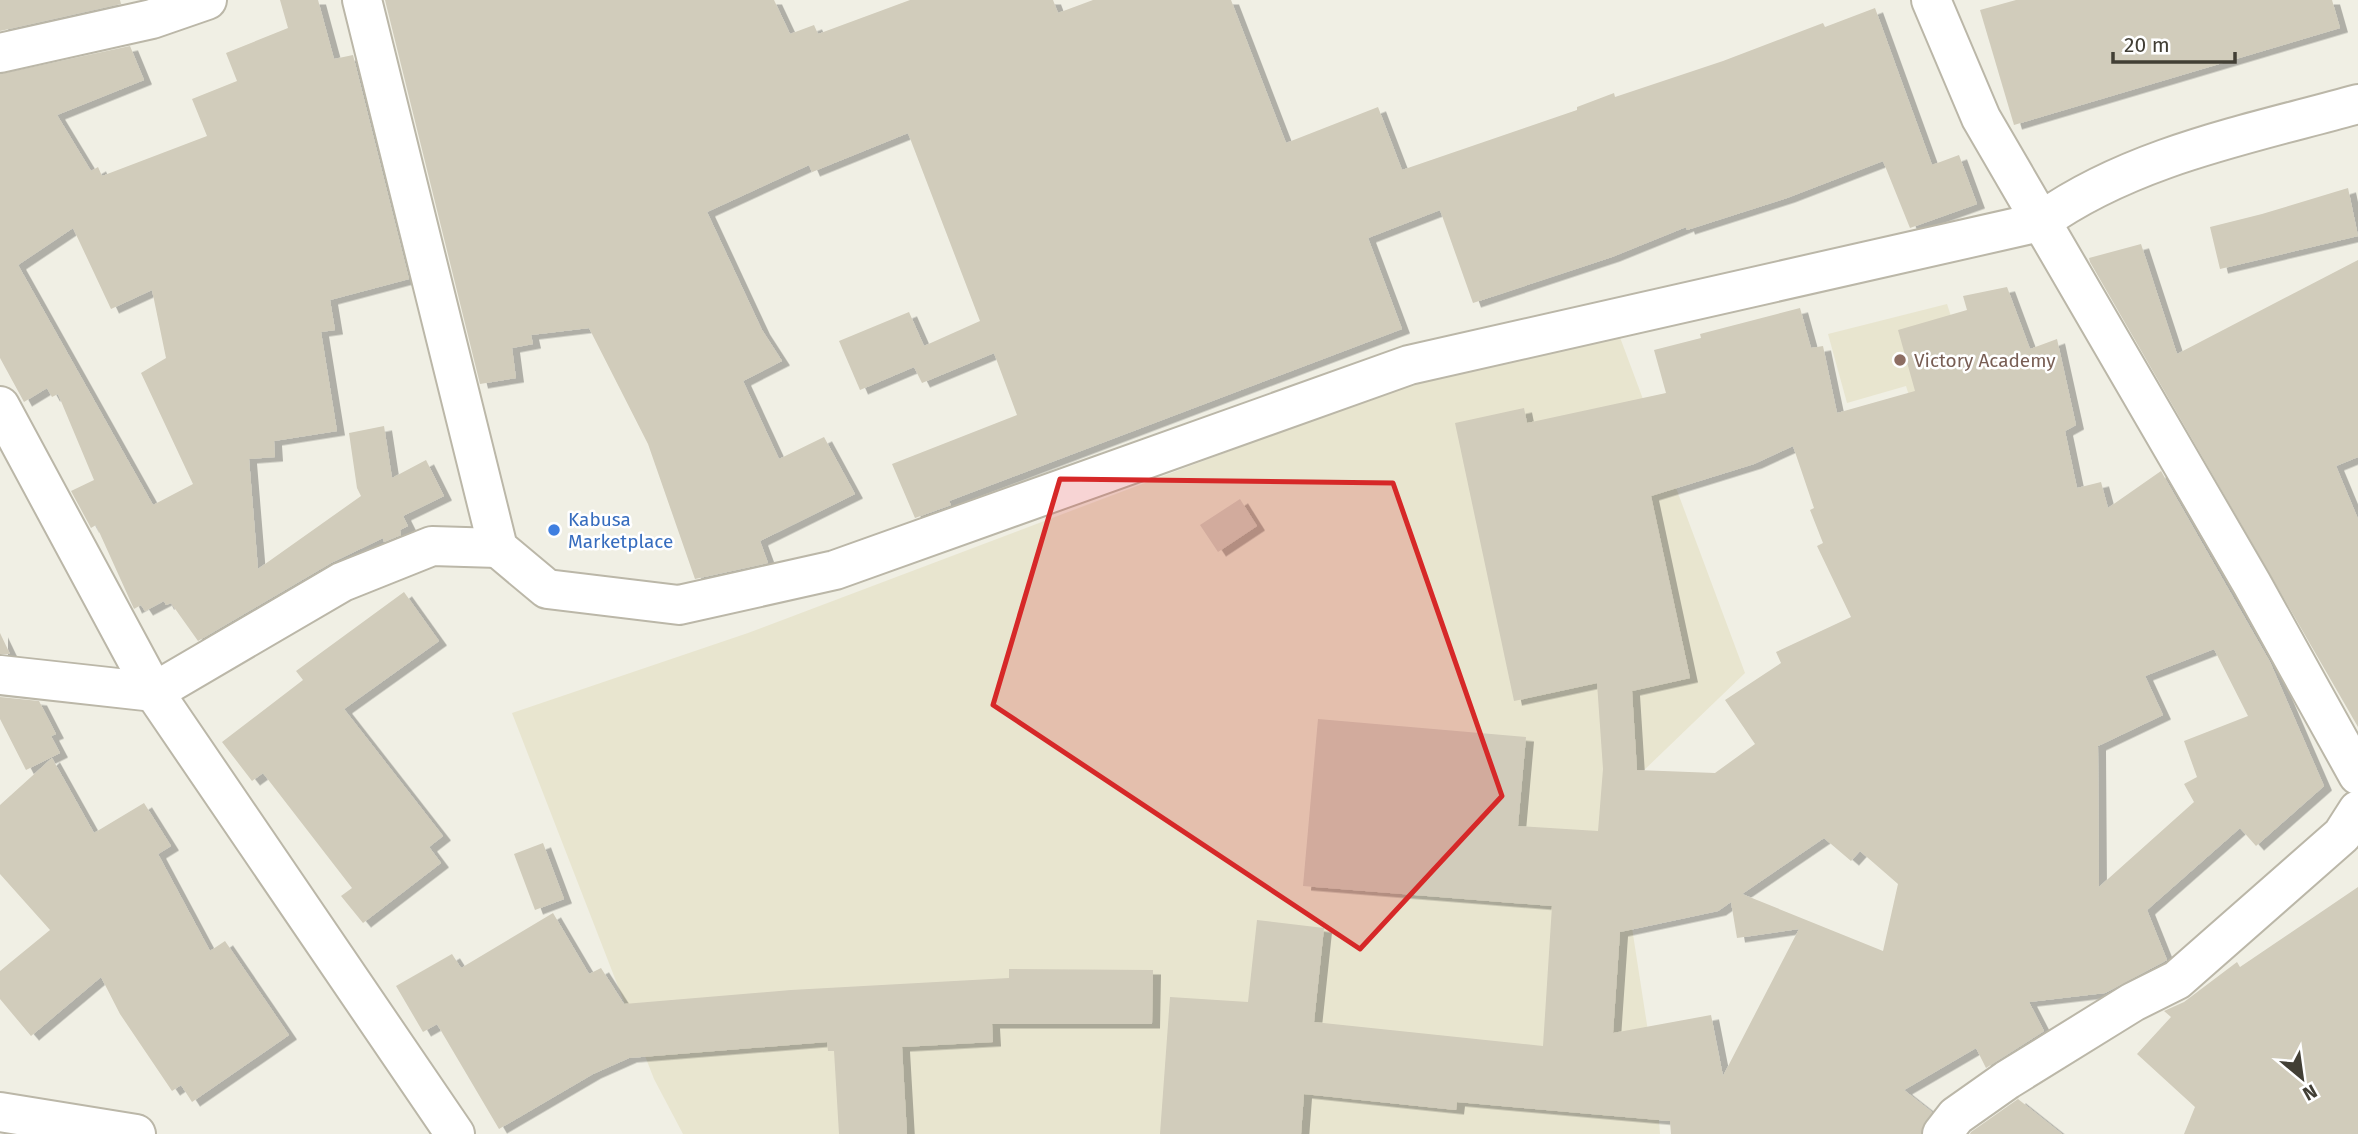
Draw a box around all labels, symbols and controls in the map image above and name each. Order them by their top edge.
scale bar [2113,21,2236,65]
text: 20 m [2124,32,2170,58]
place label: Victory Academy [1914,349,2056,372]
marker: Victory Academy [1892,352,1908,368]
place label: Kabusa Marketplace [568,508,673,553]
marker: Kabusa Marketplace [546,522,562,538]
north arrow [2267,1043,2337,1113]
text: N [2299,1079,2321,1106]

